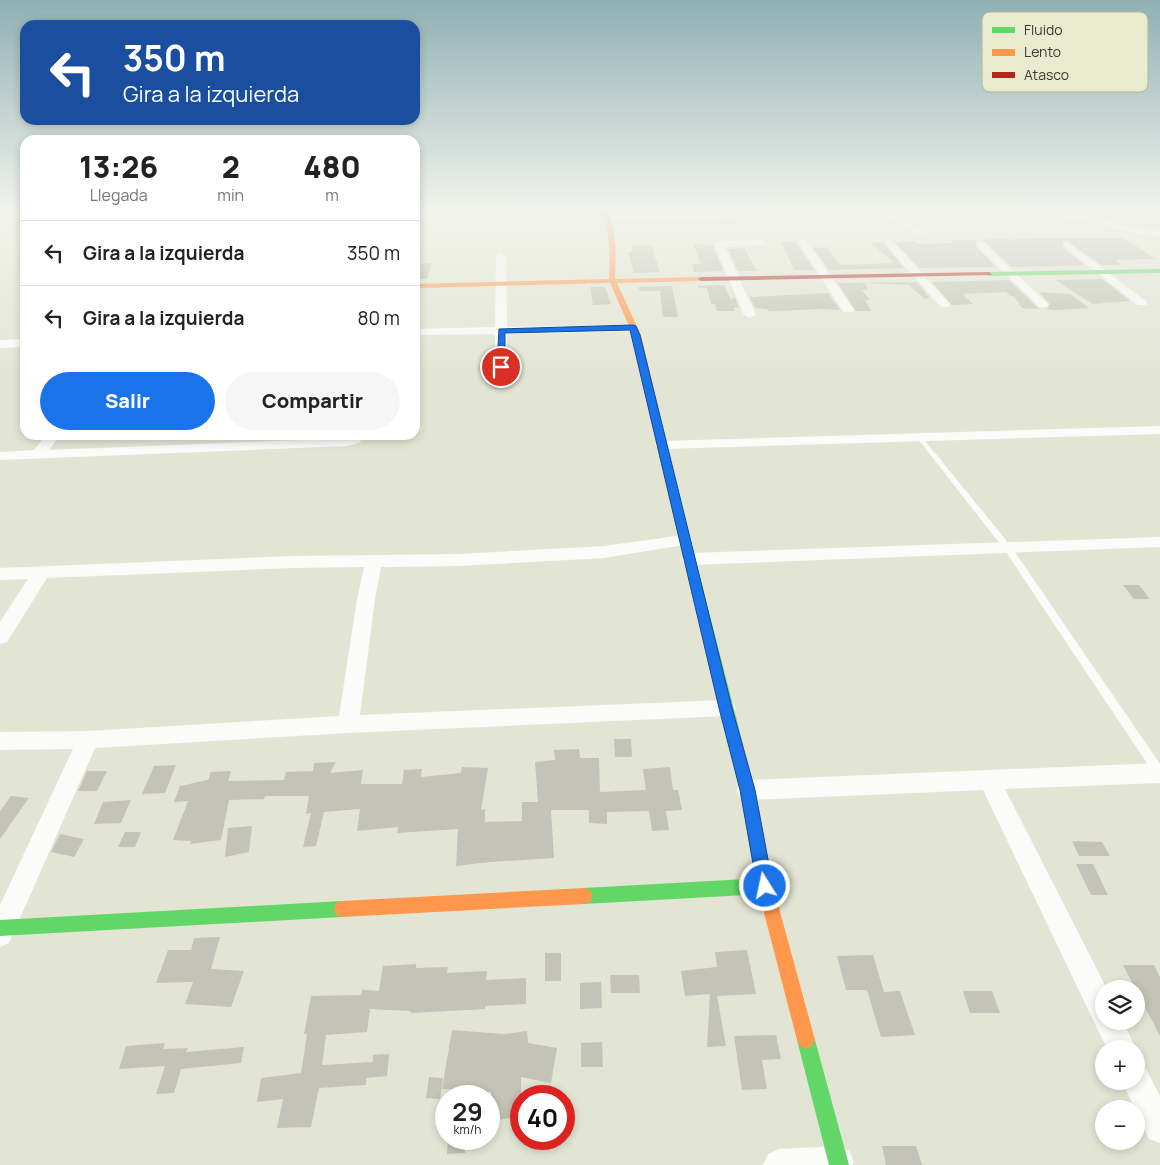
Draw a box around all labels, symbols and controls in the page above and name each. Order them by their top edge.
legend [982,12,1148,92]
text: Fluido [1024,20,1062,39]
text: 350 m [123,34,225,82]
icon: left [40,40,105,105]
text: Lento [1024,42,1061,61]
text: Atasco [1024,65,1069,84]
text: Gira a la izquierda [123,79,299,109]
text: 13:26 [79,146,158,187]
text: 2 [222,146,240,187]
text: 480 [303,146,361,187]
text: Llegada [90,184,148,206]
text: min [217,184,244,206]
text: m [325,184,339,206]
icon: left [40,239,68,267]
text: Gira a la izquierda [83,240,244,266]
text: 350 m [347,240,400,266]
icon: left [40,304,68,332]
text: Gira a la izquierda [83,305,244,331]
text: 80 m [357,305,400,331]
pin [480,346,522,388]
icon: arrive [487,353,515,381]
button: Salir [40,372,215,430]
button: Compartir [225,372,400,430]
position arrow [738,859,790,911]
map controls [1095,980,1145,1150]
button: layers [1095,980,1145,1030]
button: + [1095,1040,1145,1090]
speed limit sign: 40 [510,1085,575,1150]
text: 29 [452,1094,483,1129]
button: − [1095,1100,1145,1150]
text: km/h [454,1121,481,1138]

